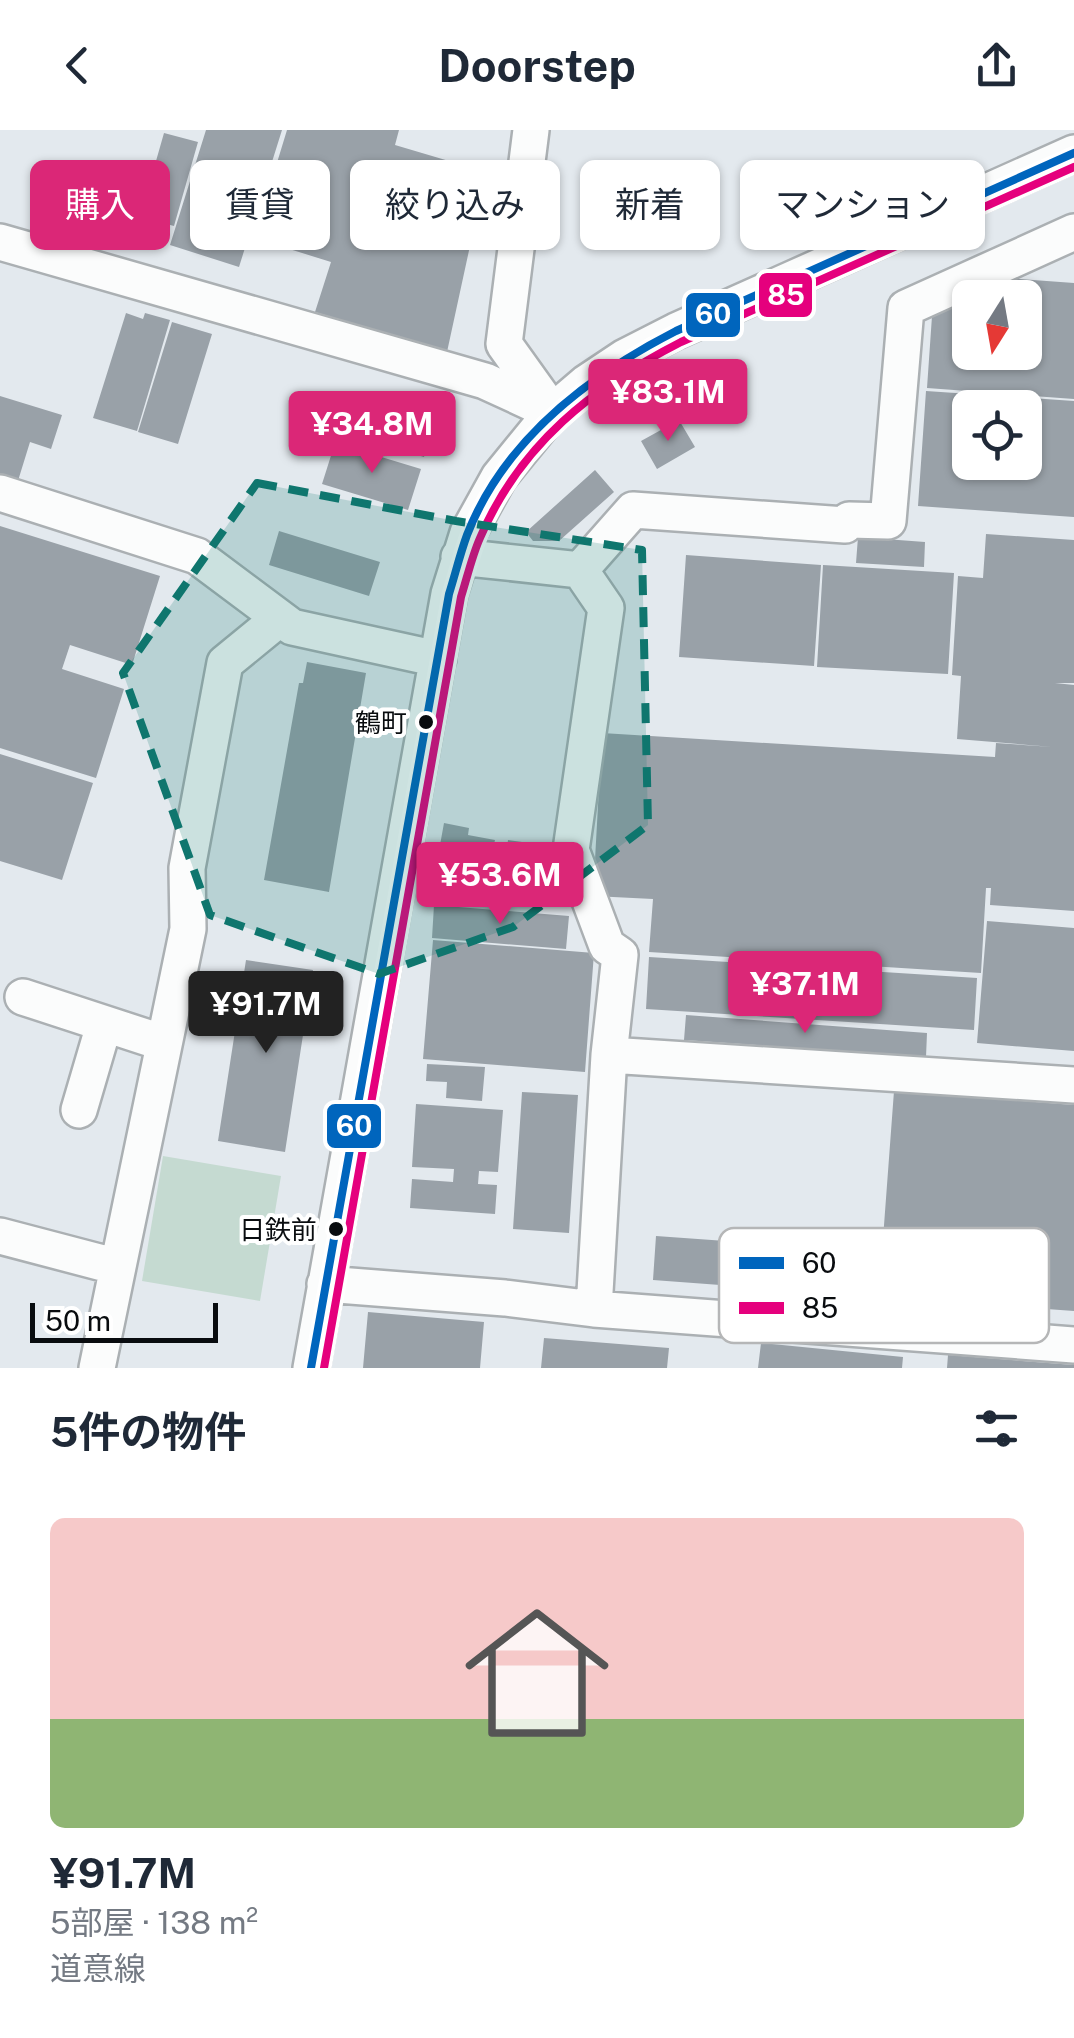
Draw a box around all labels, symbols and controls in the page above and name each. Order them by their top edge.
icon: back [50,38,105,93]
icon: share [969,38,1024,93]
text: Doorstep [438,39,636,92]
chip: 購入 [30,160,170,250]
chip: 賃貸 [190,160,330,250]
chip: 絞り込み [350,160,560,250]
chip: 新着 [580,160,720,250]
chip: マンション [740,160,985,250]
line badge: 85 [757,271,814,319]
text: 85 [767,278,805,311]
north arrow [952,280,1042,370]
map controls [952,280,1042,480]
line badge: 60 [684,291,742,339]
text: 60 [695,297,731,330]
pin: ¥83.1M [587,359,749,444]
text: ¥83.1M [610,373,726,410]
button: locate [952,390,1042,480]
pin: ¥34.8M [291,391,453,476]
text: ¥34.8M [311,405,433,442]
place label: 鶴町 [355,707,407,738]
marker: 鶴町 [416,712,436,732]
pin: ¥53.6M [419,842,581,927]
text: ¥53.6M [438,856,562,893]
pin: ¥37.1M [724,951,886,1036]
text: ¥37.1M [750,965,860,1002]
pin: ¥91.7M [185,971,347,1056]
text: ¥91.7M [210,985,322,1022]
line badge: 60 [325,1102,383,1150]
text: 60 [336,1109,372,1142]
place label: 日鉄前 [239,1214,317,1245]
marker: 日鉄前 [326,1219,346,1239]
legend [719,1228,1049,1343]
text: 60 [802,1246,836,1279]
text: 85 [802,1291,838,1324]
scale bar [30,1298,218,1342]
text: 50 m [45,1304,111,1337]
icon: filters [969,1401,1024,1456]
text: 5件の物件 [50,1407,246,1456]
icon: home [447,1583,627,1763]
text: ¥91.7M [50,1848,196,1897]
text: 5部屋 · 138 m² [50,1904,258,1941]
text: 道意線 [50,1950,146,1987]

